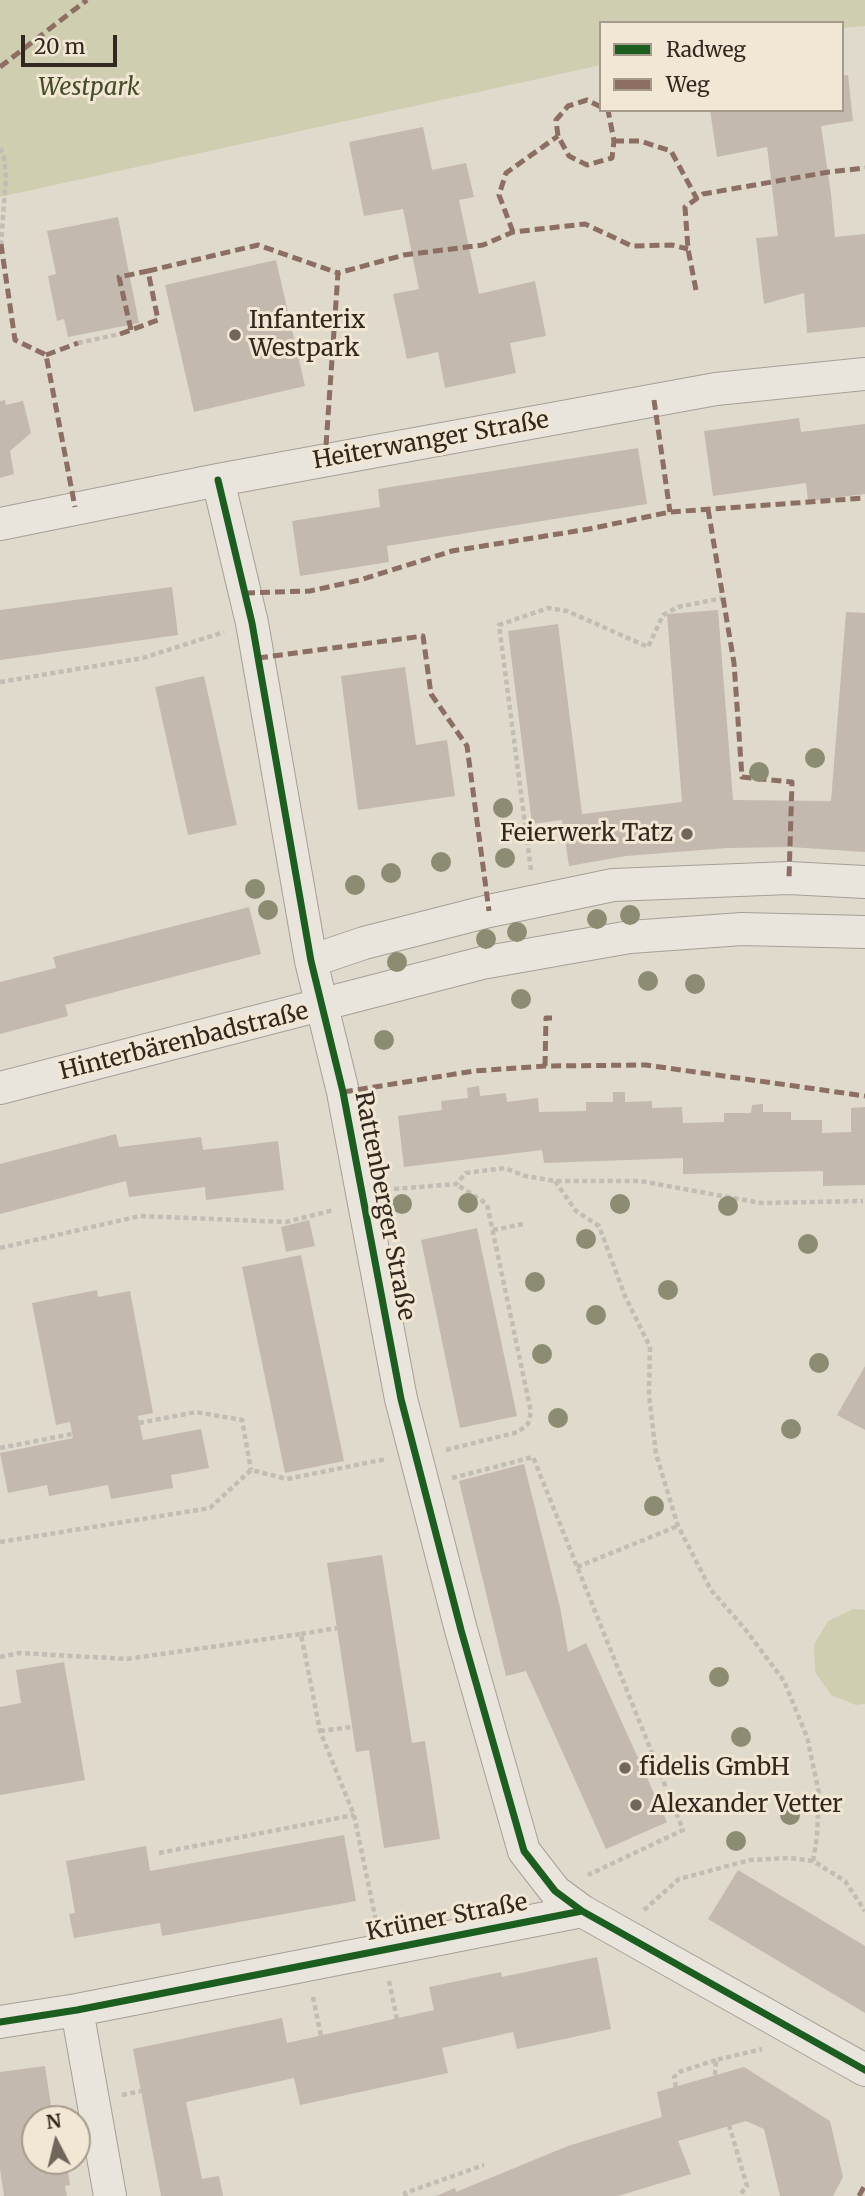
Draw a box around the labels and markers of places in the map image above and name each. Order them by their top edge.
place label: Infanterix Westpark [249,307,365,363]
marker: Infanterix Westpark [227,327,243,343]
place label: Feierwerk Tatz [500,820,673,848]
marker: Feierwerk Tatz [679,826,695,842]
place label: fidelis GmbH [639,1754,790,1782]
marker: fidelis GmbH [617,1760,633,1776]
place label: Alexander Vetter [650,1791,843,1819]
marker: Alexander Vetter [628,1797,644,1813]

